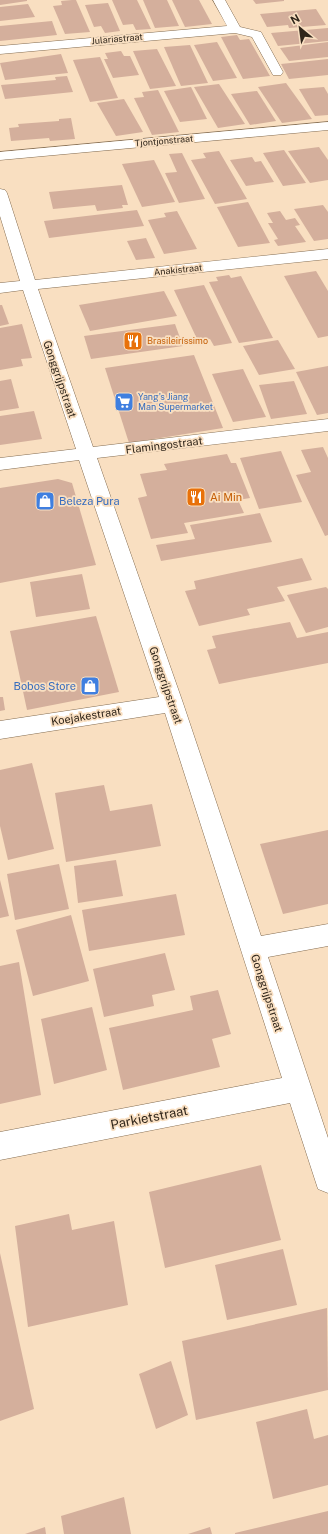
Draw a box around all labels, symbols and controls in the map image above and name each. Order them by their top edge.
north arrow [280,8,320,48]
text: N [288,12,302,27]
street label: Julariastraat [91,31,144,46]
street label: Tjontjonstraat [134,132,194,149]
street label: Anakistraat [153,261,203,278]
restaurant icon: Brasileiríssimo [122,330,144,352]
place label: Brasileiríssimo [147,335,208,346]
street label: Gonggrijpstraat [41,339,79,419]
supermarket icon: Yang's Jiang Man Supermarket [113,391,135,413]
place label: Yang's Jiang Man Supermarket [138,391,214,412]
street label: Flamingostraat [125,434,203,456]
restaurant icon: Ai Min [185,486,207,508]
shop icon: Beleza Pura [34,490,56,512]
place label: Ai Min [210,491,242,503]
place label: Beleza Pura [59,495,120,507]
street label: Gonggrijpstraat [147,645,185,725]
shop icon: Bobos Store [79,675,101,697]
place label: Bobos Store [13,680,76,692]
street label: Koejakestraat [50,705,122,727]
street label: Gonggrijpstraat [249,953,285,1033]
street label: Parkietstraat [109,1103,189,1132]

